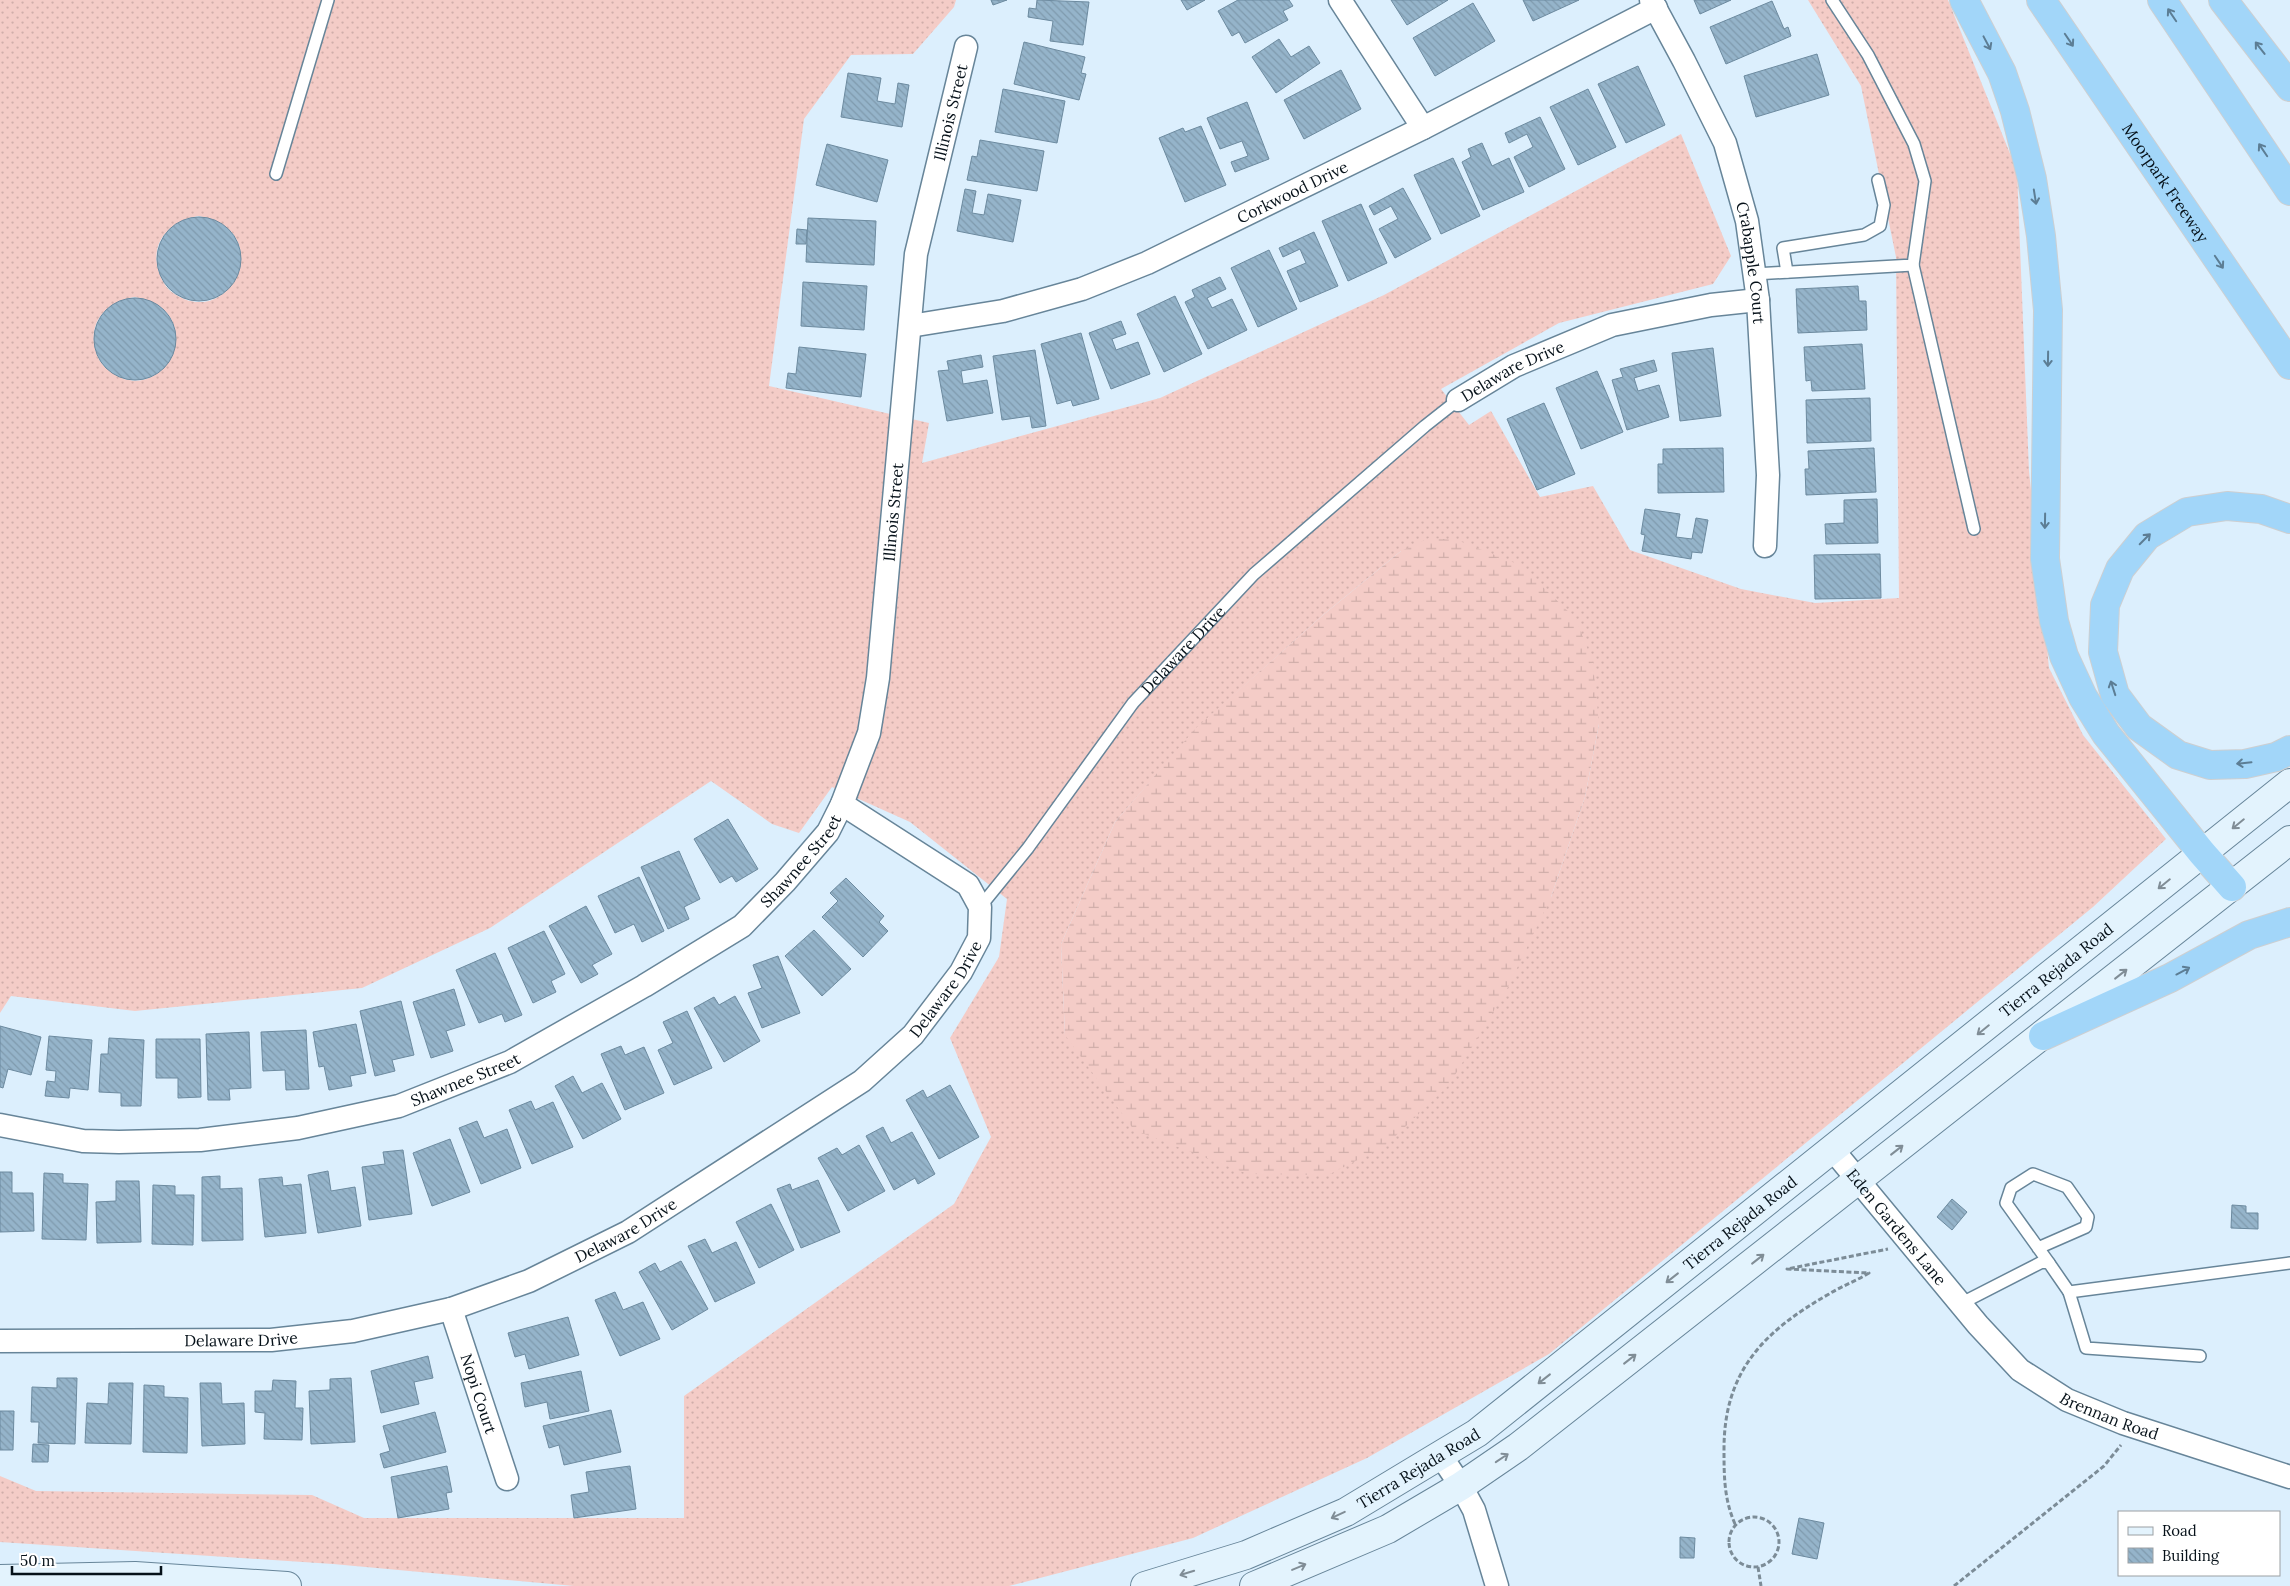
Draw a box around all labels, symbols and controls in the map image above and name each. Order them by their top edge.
one-way arrow [2167,8,2178,22]
one-way arrow [2064,33,2074,47]
one-way arrow [1983,35,1992,50]
one-way arrow [2255,42,2266,55]
street label: Illinois Street [929,61,972,163]
street label: Moorpark Freeway [2118,119,2213,246]
one-way arrow [2258,143,2268,157]
street label: Corkwood Drive [1233,156,1351,228]
one-way arrow [2031,189,2041,205]
street label: Crabapple Court [1732,199,1769,325]
one-way arrow [2214,254,2224,268]
street label: Delaware Drive [1457,336,1567,406]
one-way arrow [2043,351,2052,367]
street label: Illinois Street [878,461,907,562]
one-way arrow [2040,513,2050,529]
one-way arrow [2139,533,2152,545]
street label: Delaware Drive [1137,601,1229,698]
one-way arrow [2108,680,2118,696]
one-way arrow [2236,758,2252,768]
street label: Shawnee Street [756,810,846,912]
one-way arrow [2231,819,2245,829]
one-way arrow [2157,878,2170,889]
street label: Tierra Rejada Road [1995,918,2117,1021]
street label: Delaware Drive [905,937,986,1041]
one-way arrow [2175,966,2190,975]
one-way arrow [2114,969,2127,980]
one-way arrow [1976,1024,1989,1035]
street label: Shawnee Street [408,1048,524,1110]
one-way arrow [1890,1145,1903,1156]
street label: Eden Gardens Lane [1843,1165,1951,1290]
street label: Tierra Rejada Road [1679,1171,1801,1274]
street label: Delaware Drive [571,1193,680,1267]
one-way arrow [1751,1253,1764,1264]
one-way arrow [1666,1273,1679,1284]
street label: Delaware Drive [184,1327,299,1350]
street label: Nopi Court [456,1351,502,1437]
one-way arrow [1623,1354,1637,1364]
one-way arrow [1537,1374,1551,1384]
street label: Brennan Road [2056,1388,2162,1444]
street label: Tierra Rejada Road [1353,1423,1484,1513]
one-way arrow [1494,1453,1508,1463]
one-way arrow [1331,1511,1346,1521]
legend [2118,1511,2280,1576]
text: Road [2162,1521,2197,1540]
scale bar [12,1544,161,1576]
text: Building [2162,1546,2220,1565]
text: 50 m [20,1551,55,1570]
one-way arrow [1291,1562,1306,1572]
one-way arrow [1179,1569,1195,1579]

